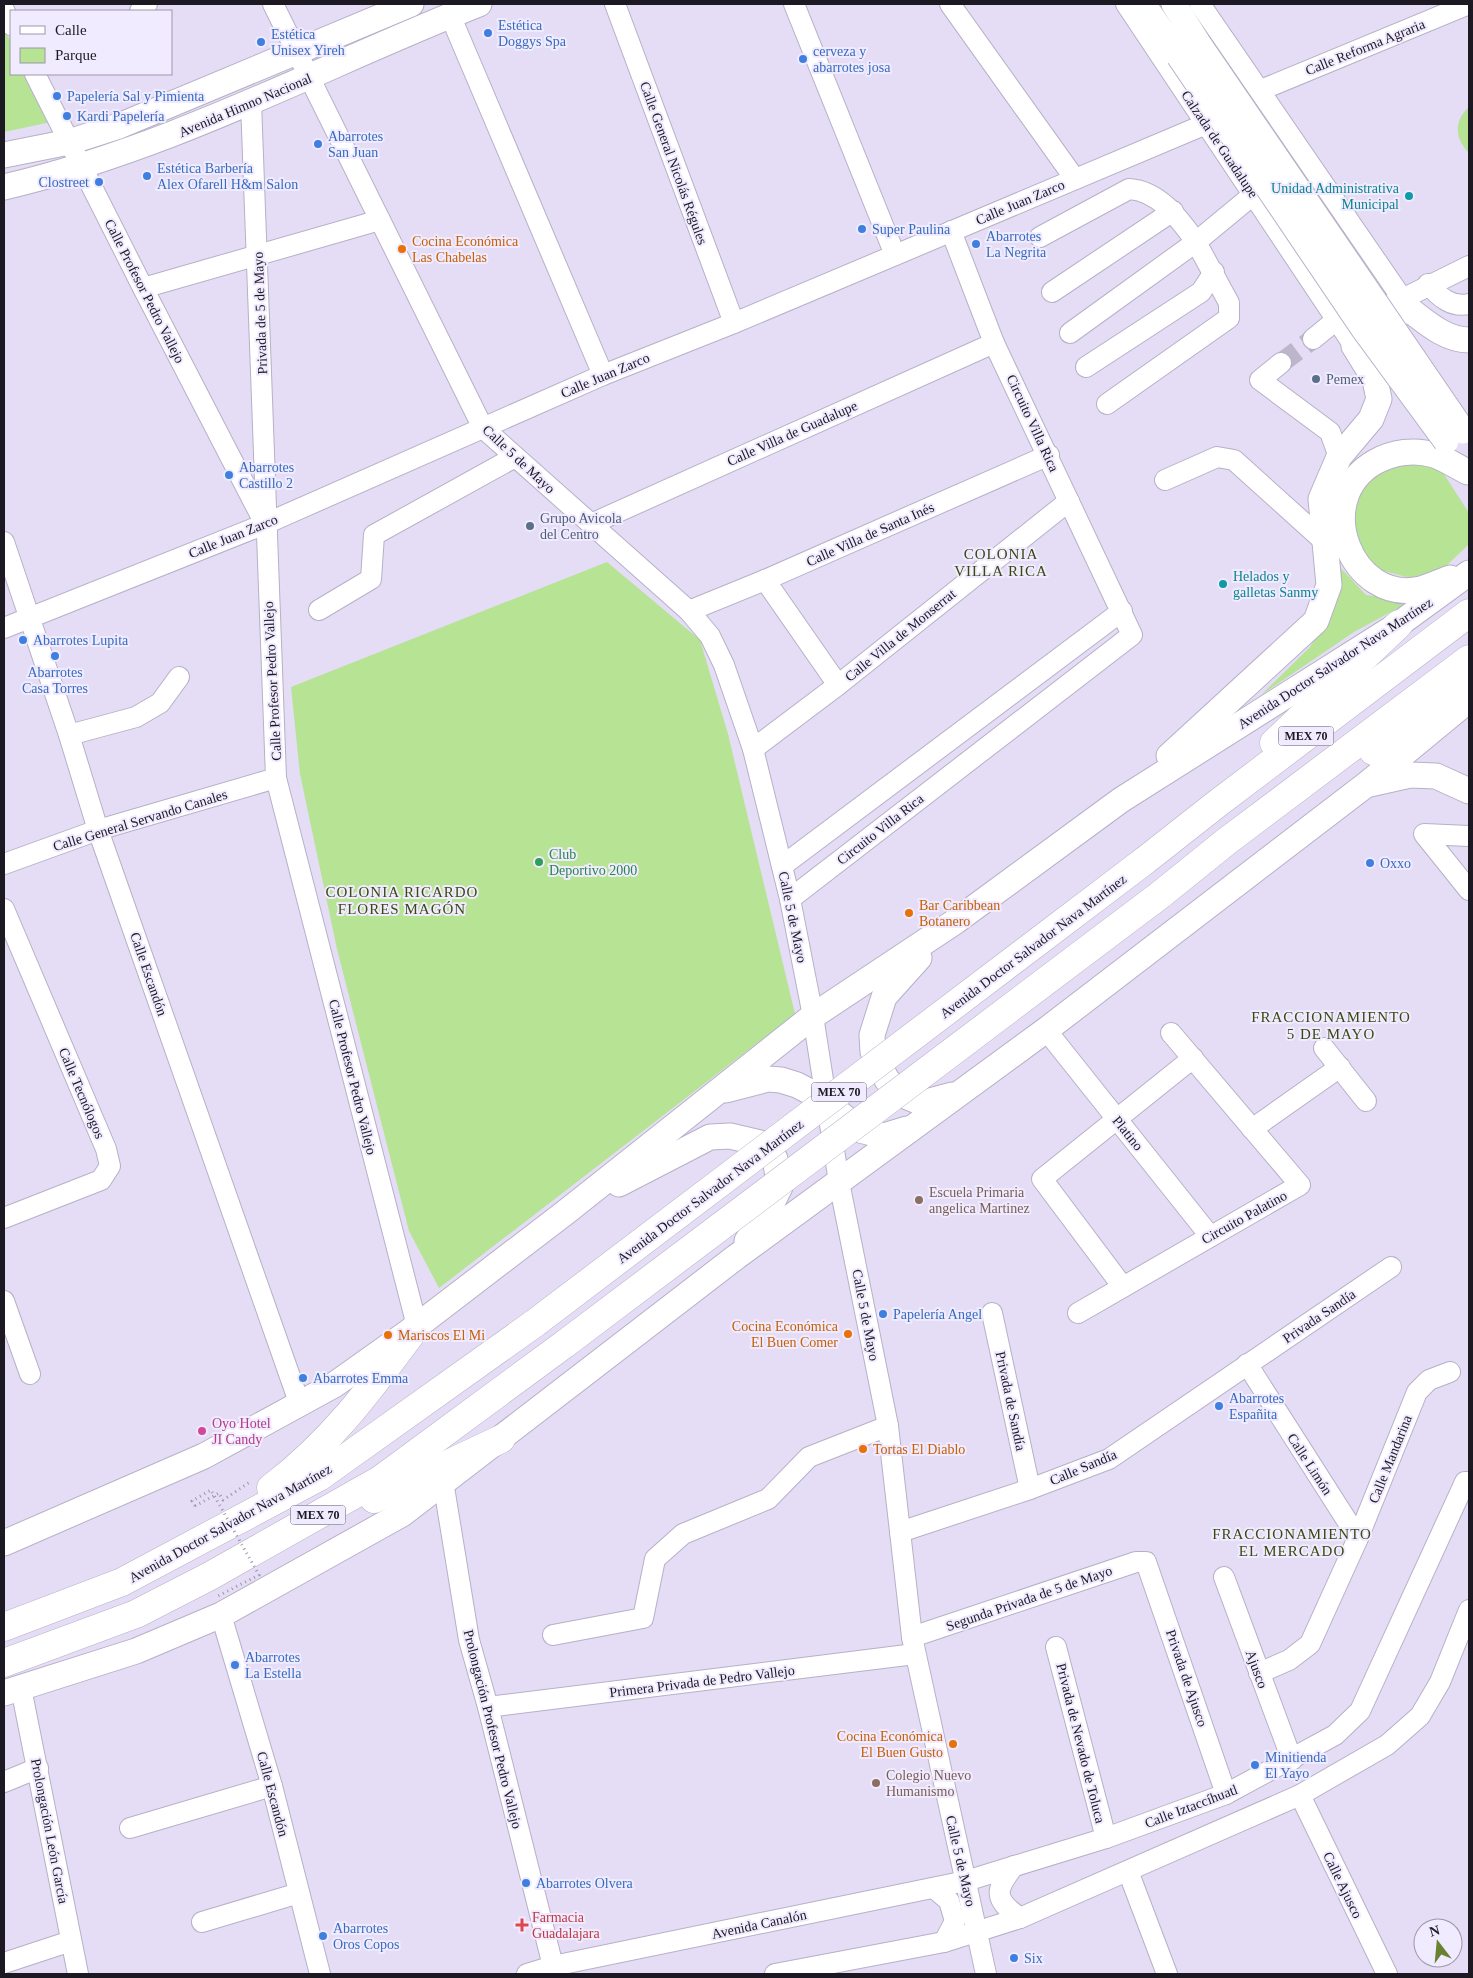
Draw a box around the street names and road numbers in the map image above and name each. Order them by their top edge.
street label: Calle Reforma Agraria [1303,16,1428,78]
street label: Avenida Himno Nacional [177,71,314,140]
street label: Calle General Nicolás Régules [637,80,710,247]
street label: Calzada de Guadalupe [1178,88,1261,201]
street label: Calle Juan Zarco [974,177,1067,228]
street label: Calle Profesor Pedro Vallejo [102,217,187,366]
street label: Privada de 5 de Mayo [251,251,270,375]
street label: Calle Juan Zarco [559,350,652,401]
street label: Circuito Villa Rica [1003,372,1062,475]
street label: Calle Villa de Guadalupe [725,398,860,469]
street label: Calle 5 de Mayo [480,422,558,497]
street label: Calle Villa de Santa Inés [804,500,936,569]
street label: Calle Juan Zarco [186,512,280,561]
street label: Calle Villa de Monserrat [842,586,959,685]
street label: Avenida Doctor Salvador Nava Martínez [1235,595,1435,732]
street label: Calle Profesor Pedro Vallejo [261,601,284,761]
road number: MEX 70 [1278,726,1334,746]
street label: Calle General Servando Canales [51,787,229,854]
street label: Circuito Villa Rica [834,791,927,868]
street label: Calle 5 de Mayo [776,870,810,964]
street label: Avenida Doctor Salvador Nava Martínez [937,871,1129,1021]
street label: Calle Escandón [127,930,170,1018]
street label: Calle Profesor Pedro Vallejo [326,998,379,1156]
street label: Calle Tecnólogos [56,1046,107,1141]
road number: MEX 70 [812,1082,866,1102]
street label: Platino [1109,1113,1146,1153]
street label: Avenida Doctor Salvador Nava Martínez [614,1116,806,1266]
street label: Circuito Palatino [1199,1188,1290,1247]
street label: Calle 5 de Mayo [849,1268,882,1362]
street label: Privada Sandía [1280,1286,1359,1346]
street label: Privada de Sandía [993,1350,1029,1453]
street label: Calle Mandarina [1366,1412,1415,1505]
street label: Calle Limón [1284,1431,1335,1498]
street label: Calle Sandía [1048,1446,1120,1488]
street label: Avenida Doctor Salvador Nava Martínez [126,1461,334,1586]
road number: MEX 70 [290,1506,346,1524]
street label: Segunda Privada de 5 de Mayo [944,1563,1114,1634]
street label: Prolongación Profesor Pedro Vallejo [460,1628,525,1830]
street label: Privada de Ajusco [1163,1628,1210,1729]
street label: Ajusco [1243,1648,1270,1690]
street label: Privada de Nevado de Toluca [1053,1662,1108,1825]
street label: Primera Privada de Pedro Vallejo [609,1663,795,1700]
street label: Calle Escandón [254,1750,291,1838]
street label: Prolongación León García [28,1757,71,1906]
street label: Calle Iztaccíhuatl [1143,1782,1240,1831]
street label: Calle 5 de Mayo [943,1814,978,1908]
street label: Calle Ajusco [1320,1850,1365,1921]
street label: Avenida Canalón [710,1907,808,1942]

